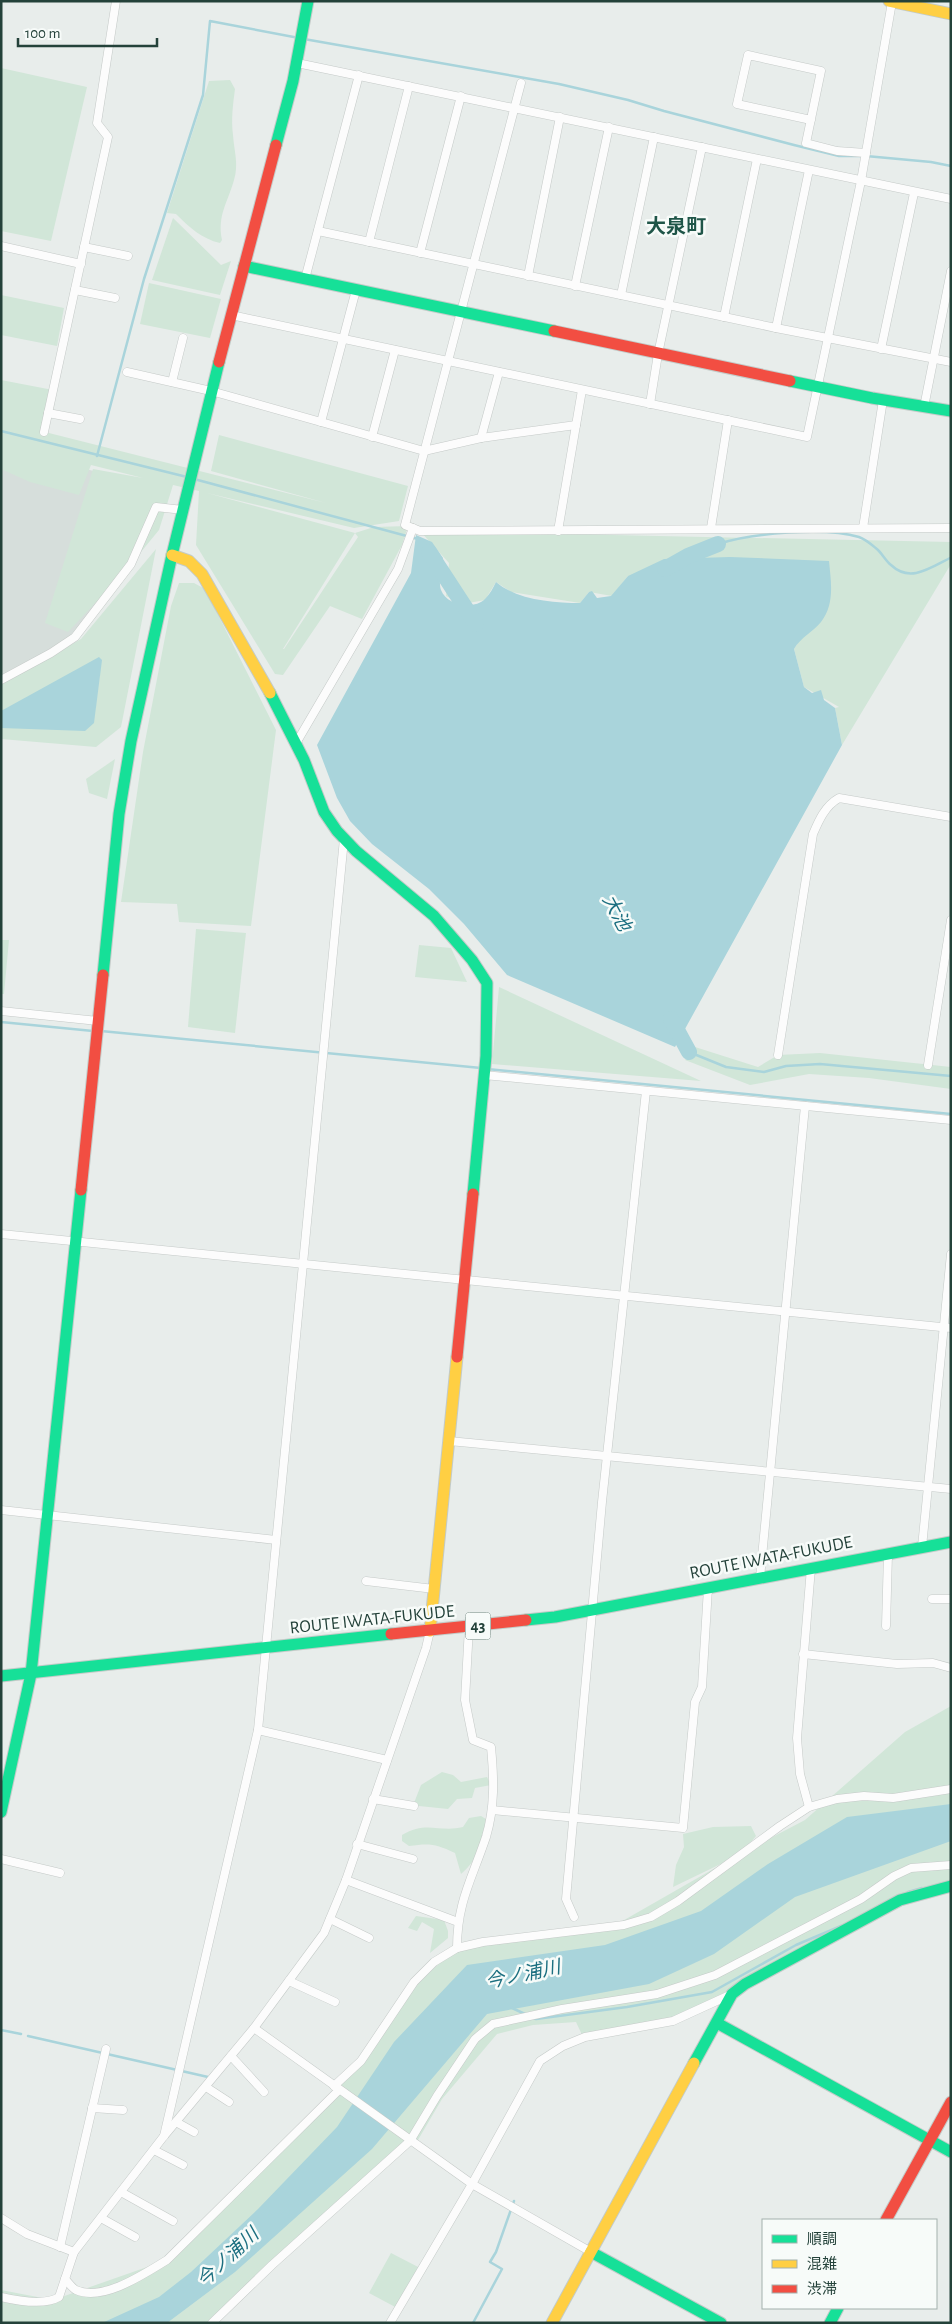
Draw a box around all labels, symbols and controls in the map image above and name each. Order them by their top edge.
scale bar [18,15,156,47]
text: 100 m [25,26,60,41]
district label: 大泉町 [646,216,706,237]
water label: 大池 [599,891,635,936]
street label: ROUTE IWATA-FUKUDE [688,1533,854,1583]
street label: ROUTE IWATA-FUKUDE [289,1602,456,1638]
road number: 43 [466,1612,490,1640]
water label: 今ノ浦川 [483,1955,564,1992]
legend [762,2219,937,2309]
water label: 今ノ浦川 [192,2222,264,2291]
text: 順調 [807,2232,837,2247]
text: 混雑 [807,2256,837,2272]
text: 渋滞 [807,2281,837,2297]

